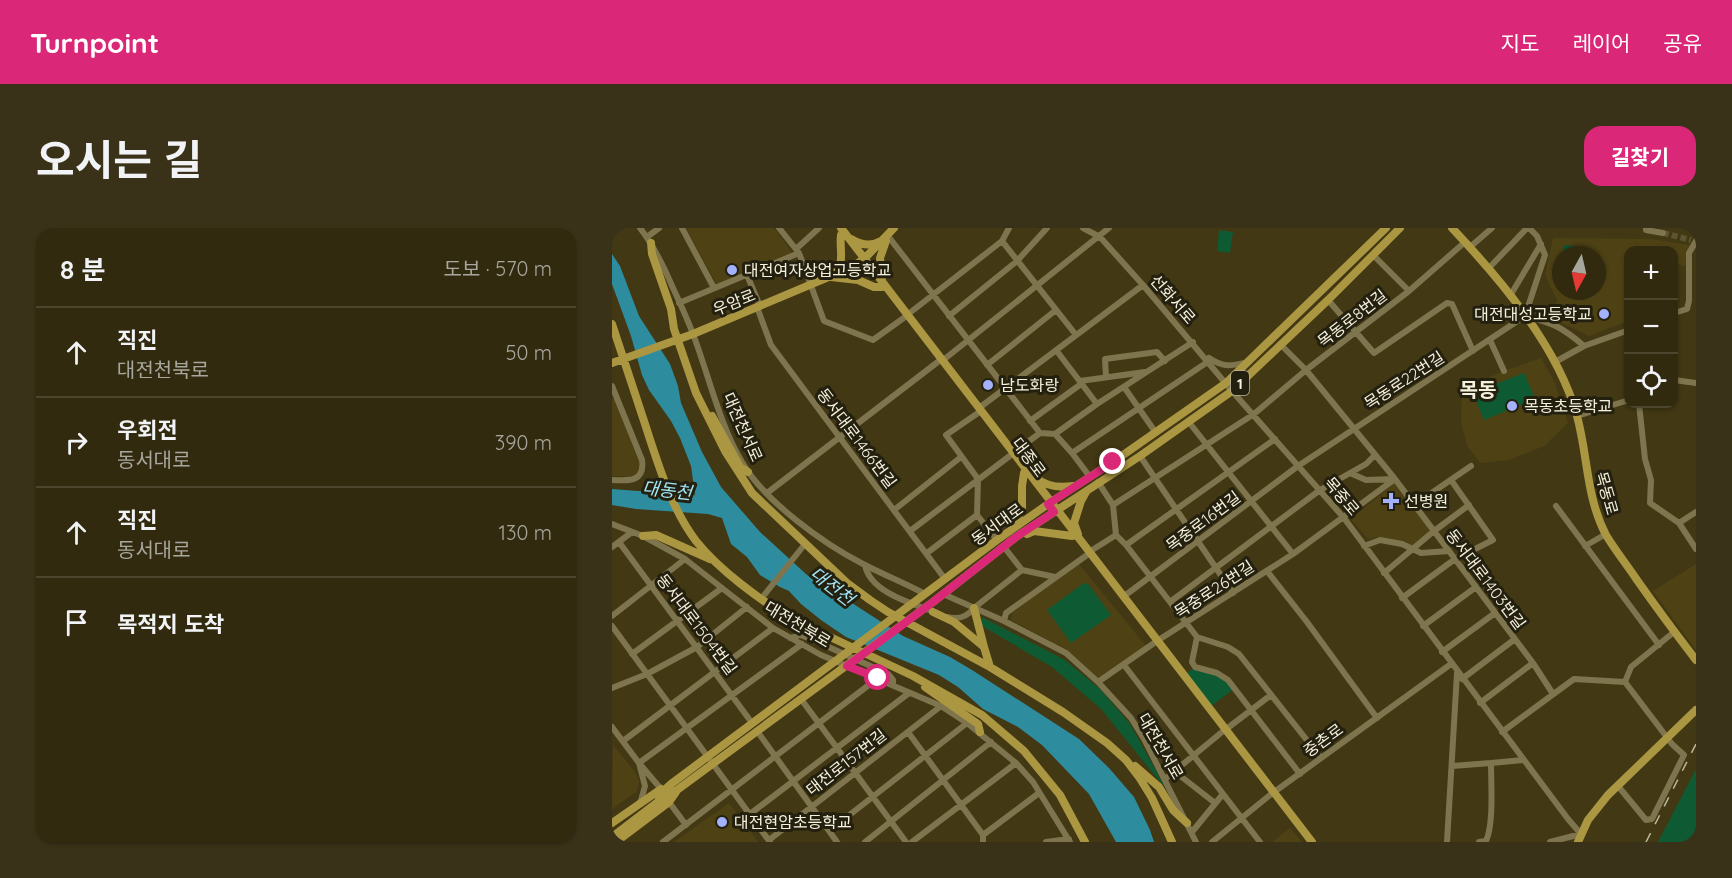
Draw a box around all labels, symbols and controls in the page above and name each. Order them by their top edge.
text: Turnpoint [30,25,159,60]
text: 지도 [1501,30,1539,56]
text: 레이어 [1572,30,1630,56]
text: 공유 [1663,30,1702,56]
button: 길찾기 [1584,126,1696,186]
text: 오시는 길 [36,133,202,186]
north arrow [1552,246,1606,300]
map controls [1624,246,1678,408]
button: + [1624,246,1678,300]
text: 8 분 [60,253,105,286]
text: 도보 · 570 m [444,256,552,281]
place label: 대전여자상업고등학교 [744,260,891,280]
marker: 대전여자상업고등학교 [725,263,739,277]
street label: 선화서로 [1146,270,1200,328]
street label: 우암로 [710,284,758,320]
street label: 목동로8번길 [1313,285,1391,351]
button: − [1624,300,1678,354]
place label: 대전대성고등학교 [1474,304,1592,324]
marker: 대전대성고등학교 [1597,307,1611,321]
text: 직진 [117,326,157,354]
icon: ahead [60,336,93,369]
text: 50 m [506,340,552,365]
street label: 목동로22번길 [1360,347,1448,413]
button: locate [1624,354,1678,408]
text: 대전천북로 [117,357,209,382]
road number: 1 [1231,371,1249,395]
place label: 남도화랑 [1000,375,1059,395]
district label: 목동 [1460,377,1496,402]
marker: 남도화랑 [981,378,995,392]
street label: 동서대로1466번길 [813,384,901,492]
street label: 대전천서로 [719,389,767,465]
place label: 목동초등학교 [1524,396,1612,416]
marker: 목동초등학교 [1505,399,1519,413]
text: 우회전 [117,416,178,444]
icon: right [60,426,93,459]
text: 390 m [495,430,552,455]
street label: 대종로 [1008,433,1050,481]
text: 동서대로 [117,447,191,472]
route end [1099,448,1125,474]
street label: 목동로 [1591,469,1623,517]
street label: 목중로 [1320,473,1364,520]
water label: 대동천 [641,476,695,505]
street label: 목중로16번길 [1162,486,1244,556]
place label: 선병원 [1404,491,1448,511]
marker: 선병원 [1382,492,1400,510]
street label: 동서대로 [967,498,1027,549]
text: 직진 [117,506,157,534]
icon: ahead [60,516,93,549]
text: 130 m [499,520,552,545]
street label: 동서대로1403번길 [1442,525,1530,633]
text: 동서대로 [117,537,191,562]
street label: 목중로26번길 [1170,556,1258,622]
water label: 대전천 [805,562,861,612]
street label: 동서대로1504번길 [653,570,741,678]
street label: 대전천북로 [761,596,835,652]
icon: arrive [60,606,93,639]
text: 목적지 도착 [117,610,224,638]
route start [864,664,890,690]
street label: 대전천서로 [1134,709,1188,783]
street label: 중촌로 [1299,719,1347,761]
street label: 태전로157번길 [802,724,890,800]
place label: 대전현암초등학교 [734,812,852,832]
marker: 대전현암초등학교 [715,815,729,829]

